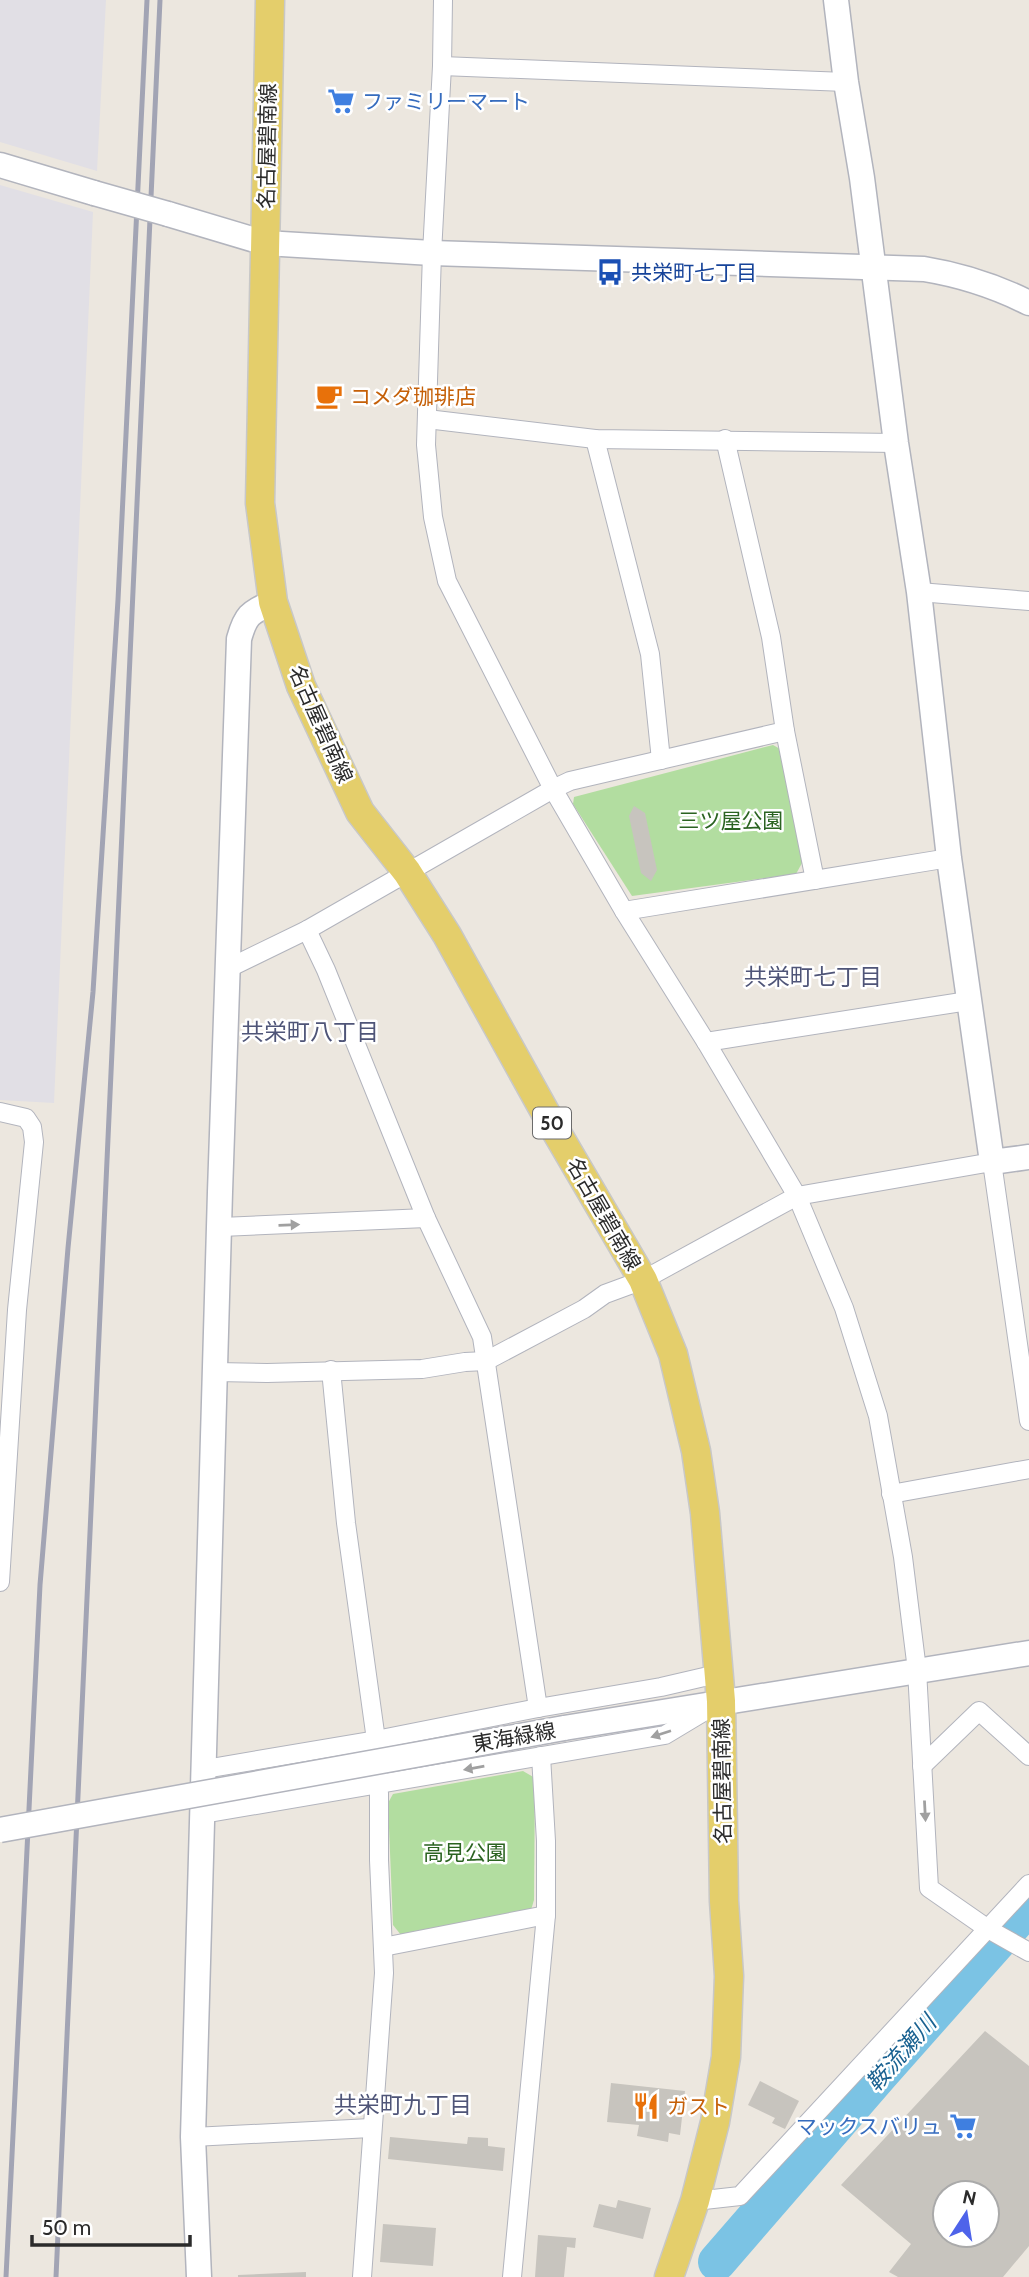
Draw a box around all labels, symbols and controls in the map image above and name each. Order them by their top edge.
street label: 名古屋碧南線 [253,83,281,209]
supermarket icon: ファミリーマート [326,86,356,116]
place label: ファミリーマート [362,89,530,114]
bus stop icon: 共栄町七丁目 [595,257,625,287]
place label: 共栄町七丁目 [631,260,757,285]
cafe icon: コメダ珈琲店 [314,381,344,411]
place label: コメダ珈琲店 [350,384,476,409]
street label: 名古屋碧南線 [284,661,358,787]
park label: 三ツ屋公園 [679,808,784,833]
district label: 共栄町七丁目 [744,963,882,991]
district label: 共栄町八丁目 [241,1018,379,1046]
road number: 50 [533,1107,571,1138]
street label: 名古屋碧南線 [562,1153,646,1275]
one-way arrow [278,1219,300,1230]
street label: 東海緑線 [470,1717,558,1757]
street label: 名古屋碧南線 [708,1718,736,1844]
one-way arrow [651,1729,672,1739]
one-way arrow [463,1763,485,1774]
one-way arrow [919,1800,930,1822]
park label: 高見公園 [423,1840,507,1865]
water label: 鞍流瀬川 [860,2007,944,2097]
district label: 共栄町九丁目 [334,2091,472,2119]
restaurant icon: ガスト [631,2091,661,2121]
place label: ガスト [667,2094,730,2119]
supermarket icon: マックスバリュ [948,2111,978,2141]
place label: マックスバリュ [796,2114,942,2139]
north arrow [931,2179,1001,2249]
text: N [960,2185,978,2211]
scale bar [32,2204,189,2248]
text: 50 m [42,2215,91,2240]

